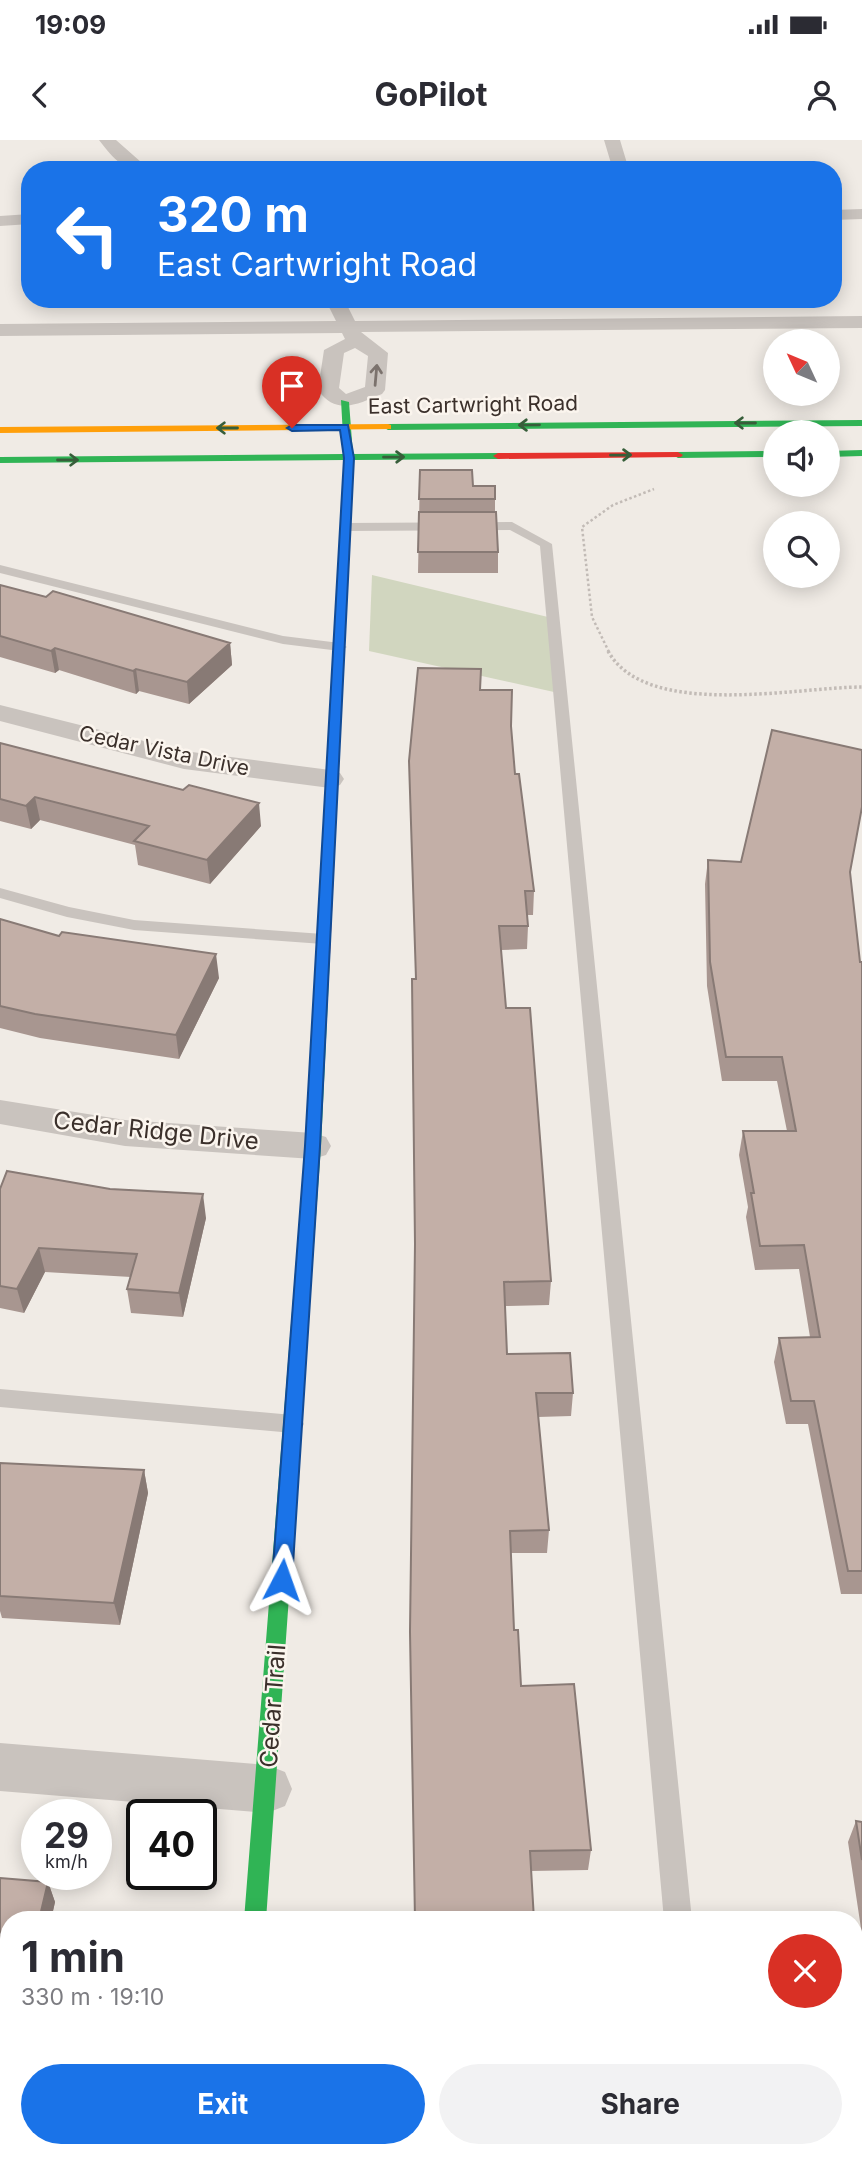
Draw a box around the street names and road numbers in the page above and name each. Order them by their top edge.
street label: East Cartwright Road [368,390,578,419]
street label: Cedar Vista Drive [77,720,252,781]
street label: Cedar Ridge Drive [52,1105,260,1156]
street label: Cedar Trail [254,1643,291,1769]

